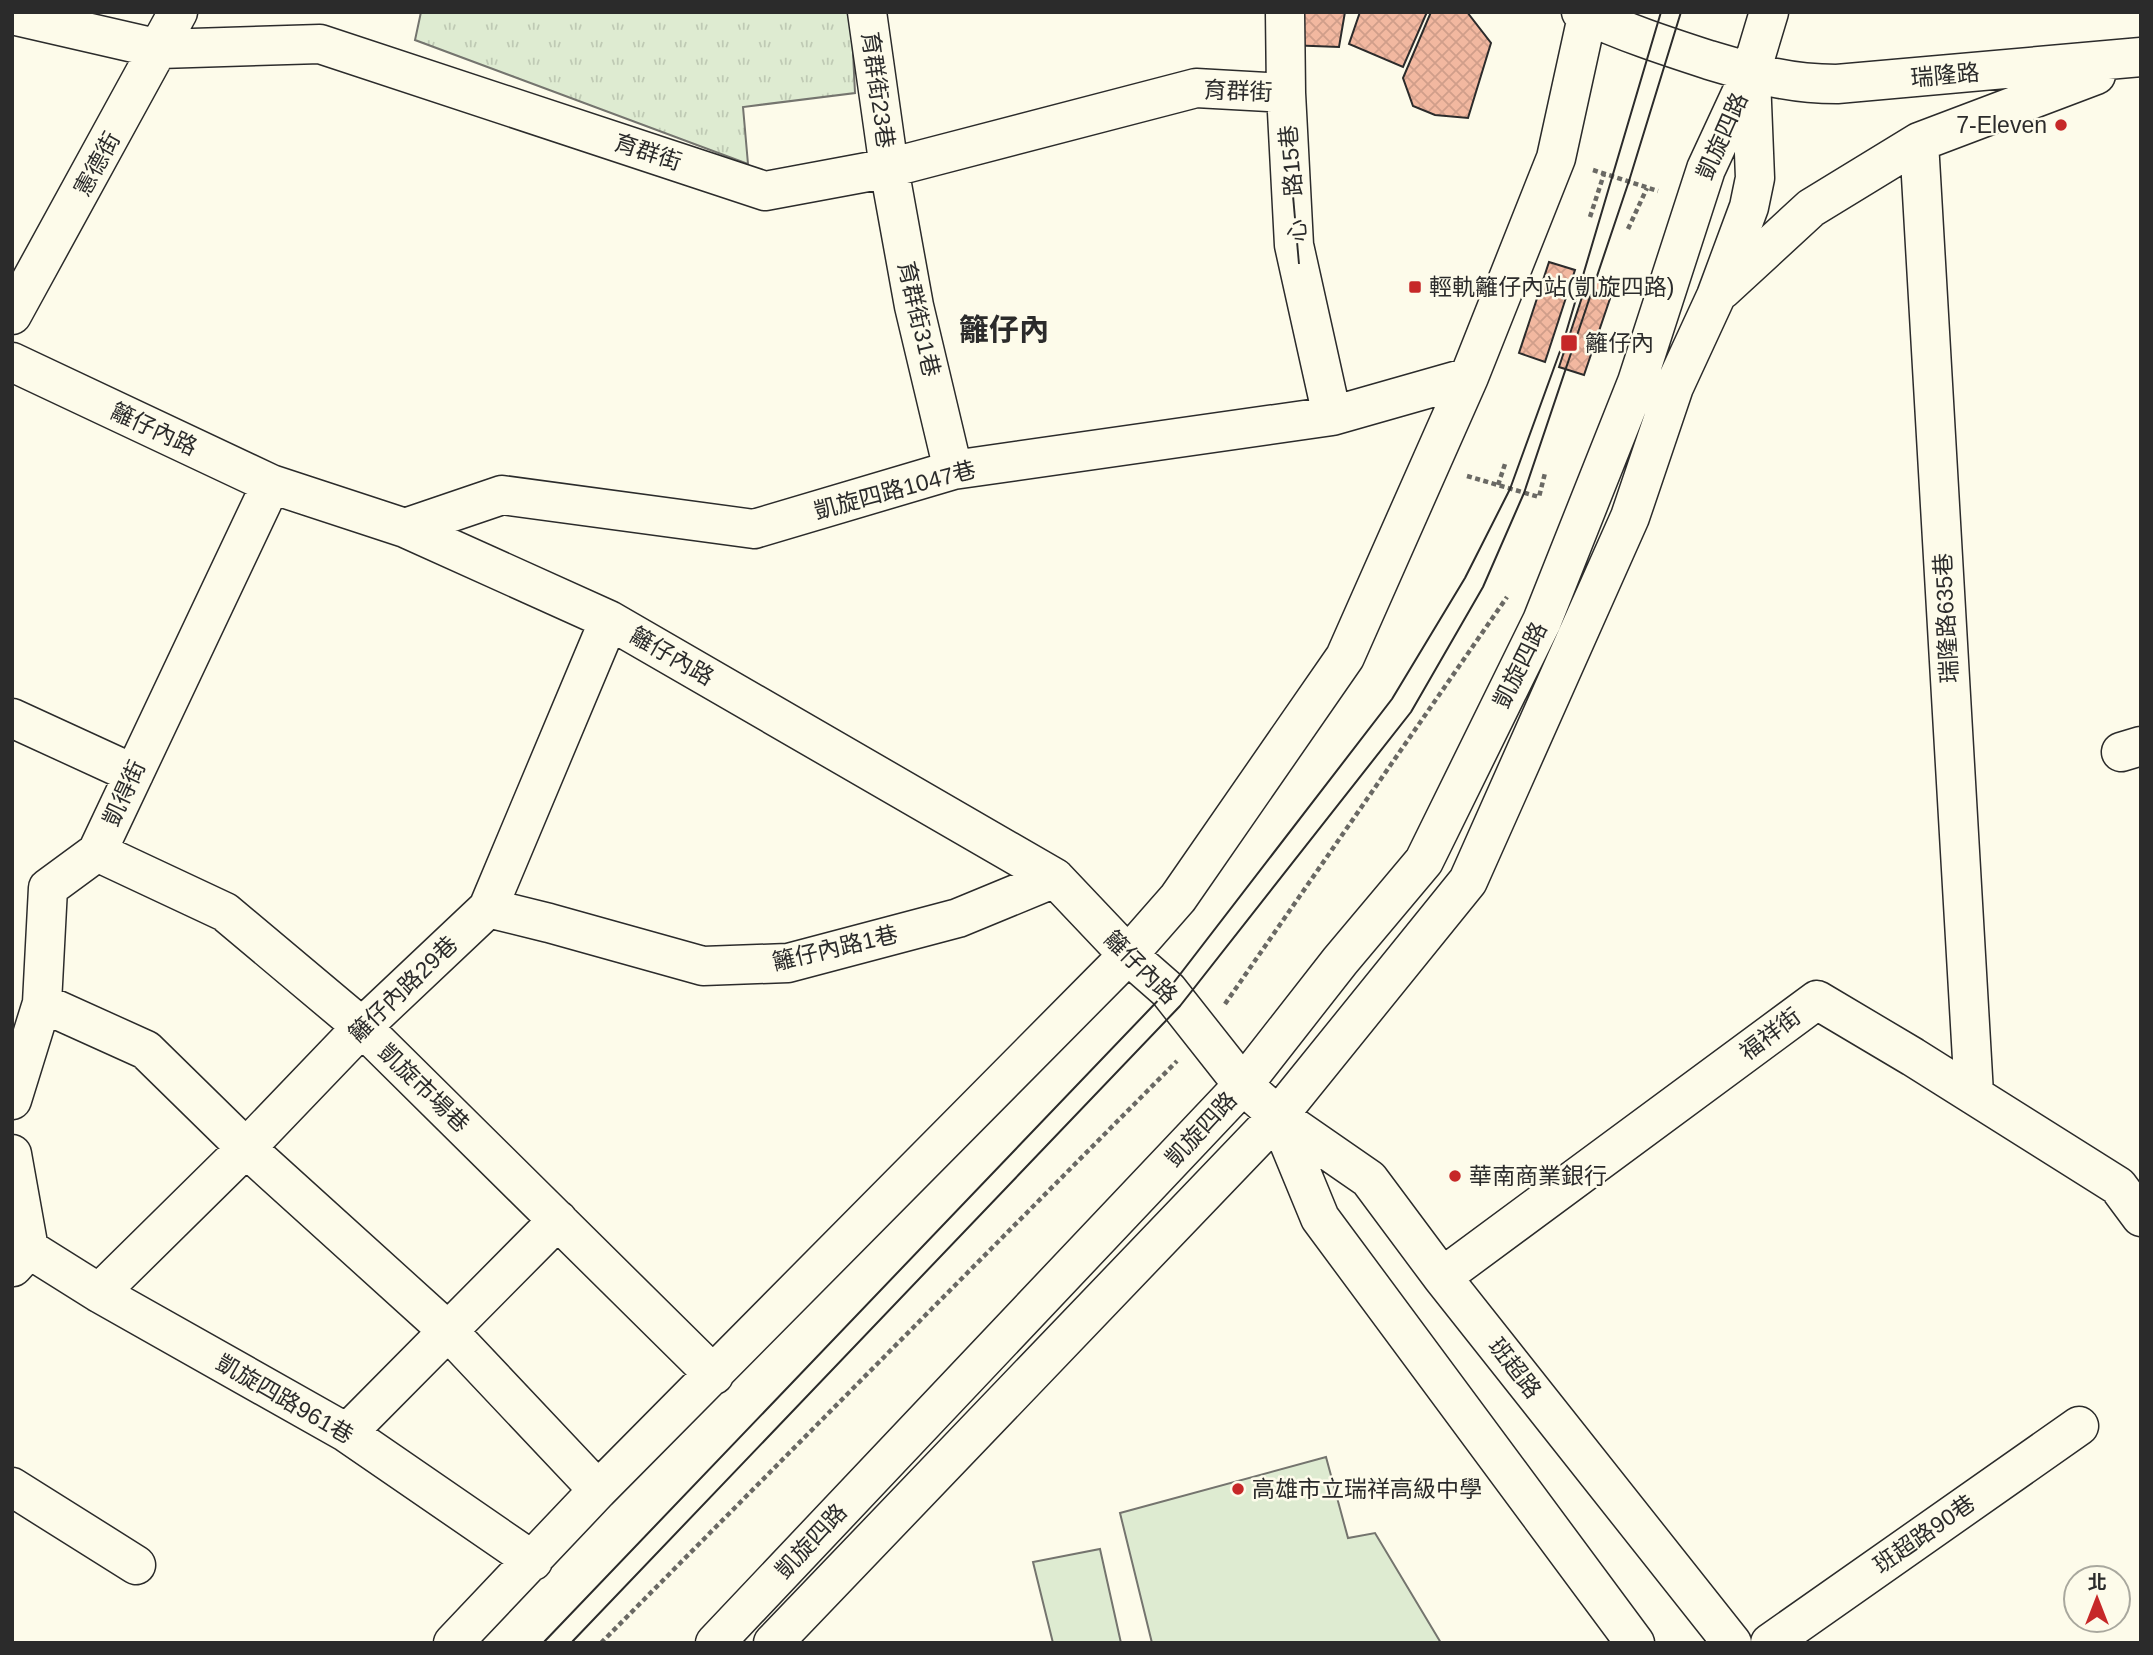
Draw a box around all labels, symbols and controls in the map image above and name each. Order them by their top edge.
street label: 育群街23巷 [857,30,899,150]
street label: 瑞隆路 [1909,59,1981,91]
street label: 育群街 [1203,77,1273,105]
street label: 凱旋四路 [1691,89,1753,183]
place label: 7-Eleven [1956,112,2047,138]
marker: 7-Eleven [2053,117,2069,133]
street label: 一心一路15巷 [1275,124,1313,266]
street label: 憲德街 [69,128,125,200]
street label: 育群街 [611,129,685,175]
street label: 育群街31巷 [893,259,945,379]
place label: 輕軌籬仔內站(凱旋四路) [1429,274,1674,300]
marker: 輕軌籬仔內站(凱旋四路) [1407,279,1423,295]
district label: 籬仔內 [959,313,1049,346]
place label: 籬仔內 [1585,330,1654,356]
marker: 籬仔內 [1559,333,1579,353]
street label: 籬仔內路 [107,398,201,460]
street label: 凱旋四路1047巷 [811,456,979,524]
street label: 瑞隆路635巷 [1930,552,1962,684]
street label: 凱旋四路 [1488,618,1552,712]
street label: 籬仔內路 [626,622,718,690]
street label: 凱得街 [98,756,150,830]
street label: 籬仔內路1巷 [770,921,900,975]
street label: 籬仔內路 [1099,925,1183,1009]
street label: 籬仔內路29巷 [343,931,463,1047]
street label: 福祥街 [1735,1003,1805,1065]
street label: 凱旋市場巷 [374,1039,474,1137]
street label: 凱旋四路 [1160,1086,1242,1172]
place label: 華南商業銀行 [1469,1163,1607,1189]
marker: 華南商業銀行 [1447,1168,1463,1184]
street label: 班超路 [1484,1333,1546,1403]
street label: 凱旋四路961巷 [212,1349,358,1449]
place label: 高雄市立瑞祥高級中學 [1252,1476,1482,1502]
marker: 高雄市立瑞祥高級中學 [1230,1481,1246,1497]
street label: 班超路90巷 [1868,1490,1980,1578]
street label: 凱旋四路 [770,1498,852,1584]
north arrow [2062,1564,2132,1634]
text: 北 [2087,1572,2107,1593]

